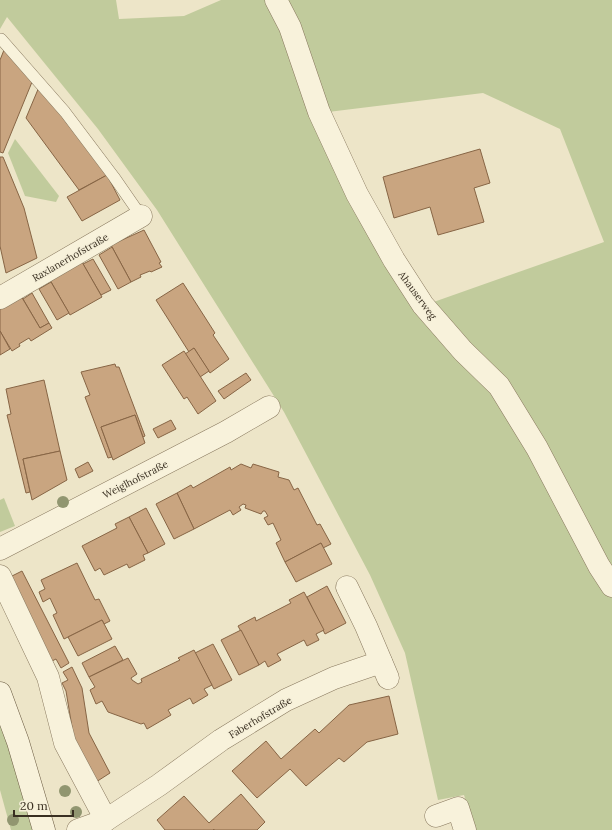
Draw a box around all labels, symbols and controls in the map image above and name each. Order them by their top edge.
street label: Raxlanerhofstraße [30,230,111,284]
street label: Ahauserweg [395,268,440,322]
street label: Weiglhofstraße [100,457,171,501]
street label: Faberhofstraße [226,693,295,741]
scale bar [14,792,73,818]
text: 20 m [20,798,48,813]

